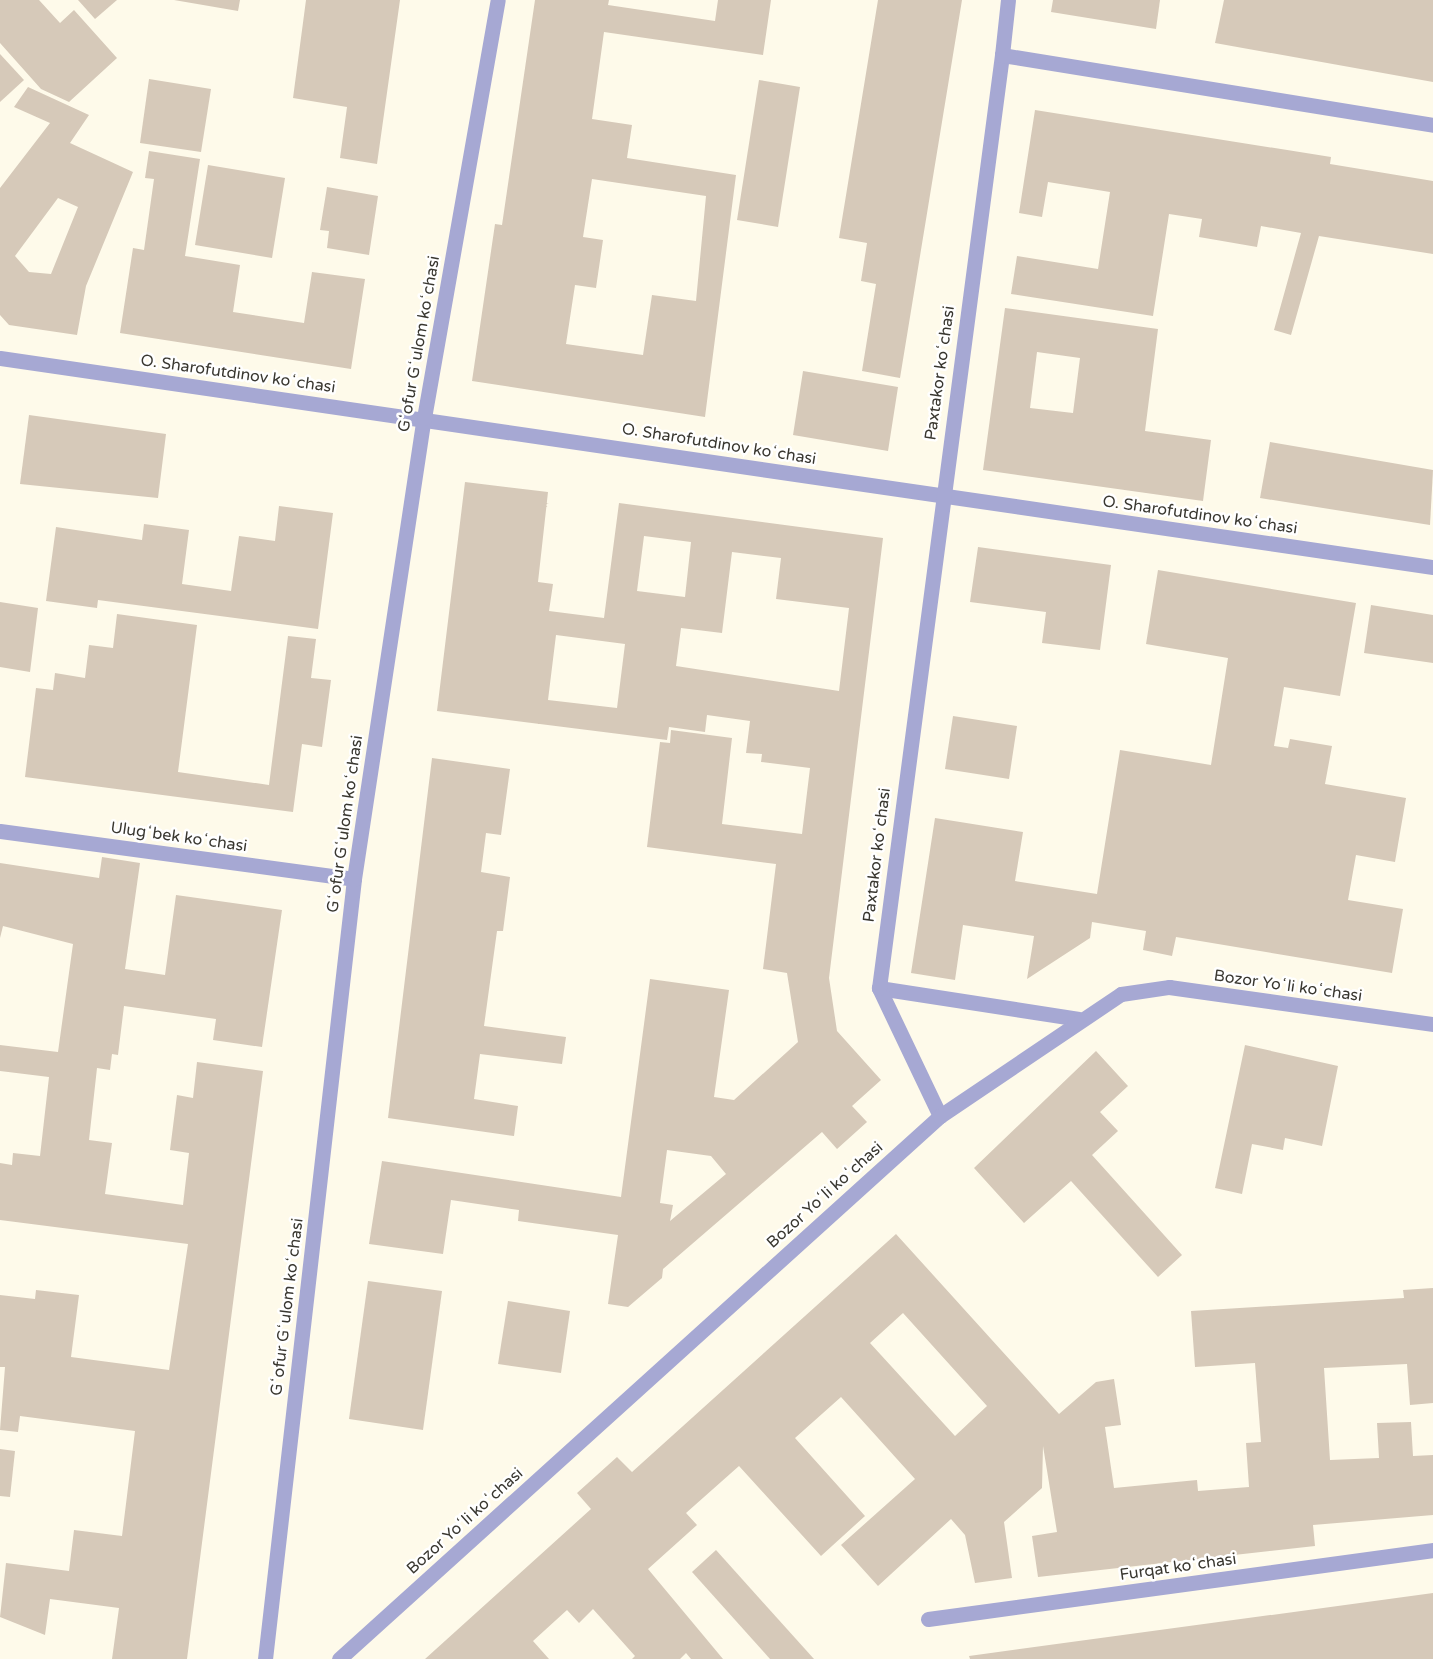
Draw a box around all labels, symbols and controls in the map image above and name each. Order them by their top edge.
street label: Gʻofur Gʻulom koʻchasi [394,254,444,434]
street label: Paxtakor koʻchasi [921,305,959,441]
street label: O. Sharofutdinov koʻchasi [139,351,337,397]
street label: O. Sharofutdinov koʻchasi [620,419,818,469]
street label: O. Sharofutdinov koʻchasi [1101,492,1299,538]
street label: Gʻofur Gʻulom koʻchasi [323,734,367,914]
street label: Paxtakor koʻchasi [859,787,895,923]
street label: Ulugʻbek koʻchasi [109,818,249,856]
street label: Bozor Yoʻli koʻchasi [1213,966,1363,1006]
street label: Bozor Yoʻli koʻchasi [763,1138,887,1252]
street label: Gʻofur Gʻulom koʻchasi [267,1217,307,1397]
street label: Bozor Yoʻli koʻchasi [403,1464,527,1578]
street label: Furqat koʻchasi [1118,1549,1238,1585]

